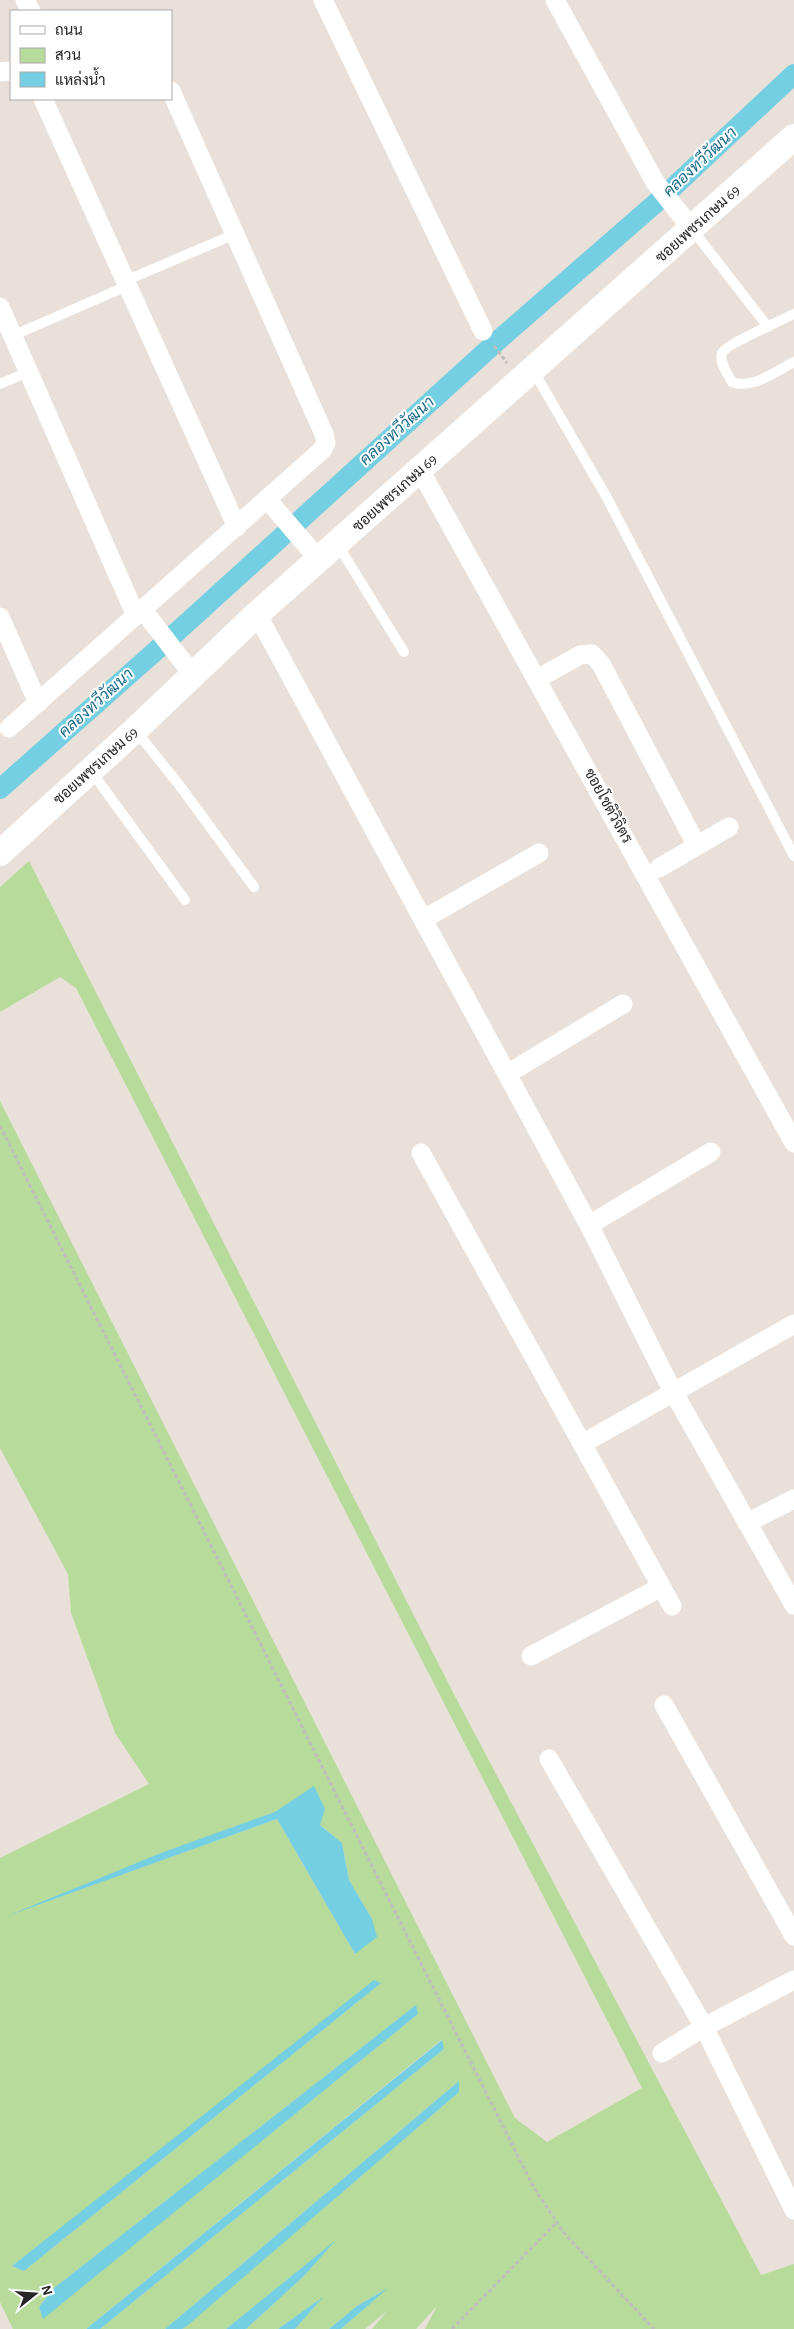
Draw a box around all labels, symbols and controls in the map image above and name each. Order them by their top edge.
legend [10,10,172,100]
text: ถนน [55,23,83,38]
text: สวน [55,48,81,63]
text: แหล่งน้ำ [55,67,106,88]
water label: คลองทวีวัฒนา [658,121,740,200]
street label: ซอยเพชรเกษม 69 [653,182,743,266]
water label: คลองทวีวัฒนา [354,391,437,468]
street label: ซอยเพชรเกษม 69 [350,451,440,535]
water label: คลองทวีวัฒนา [53,663,136,740]
street label: ซอยเพชรเกษม 69 [51,724,141,808]
street label: ซอยโชติวิจิตร [581,765,637,846]
north arrow [10,2269,60,2319]
text: N [38,2284,55,2297]

